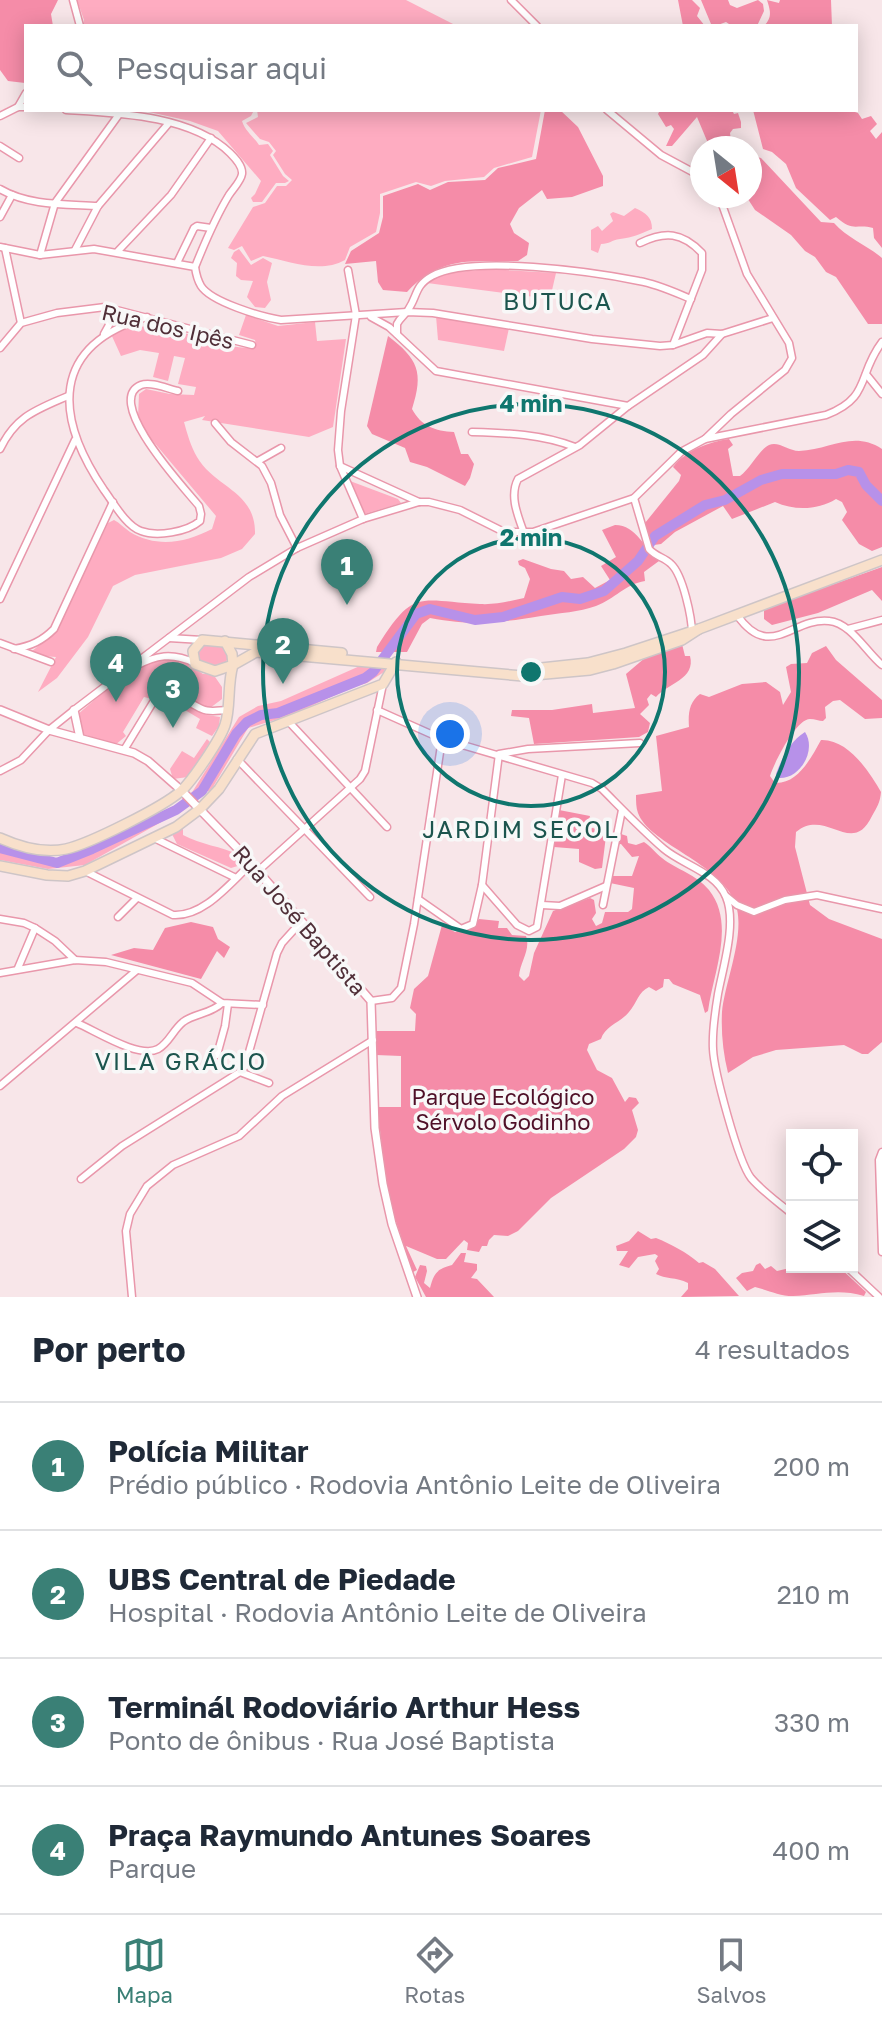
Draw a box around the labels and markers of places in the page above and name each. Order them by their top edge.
pin: 1 [321,539,373,605]
pin: 2 [257,618,309,684]
pin: 4 [90,636,142,702]
centre of rings [517,658,545,686]
pin: 3 [147,662,199,728]

